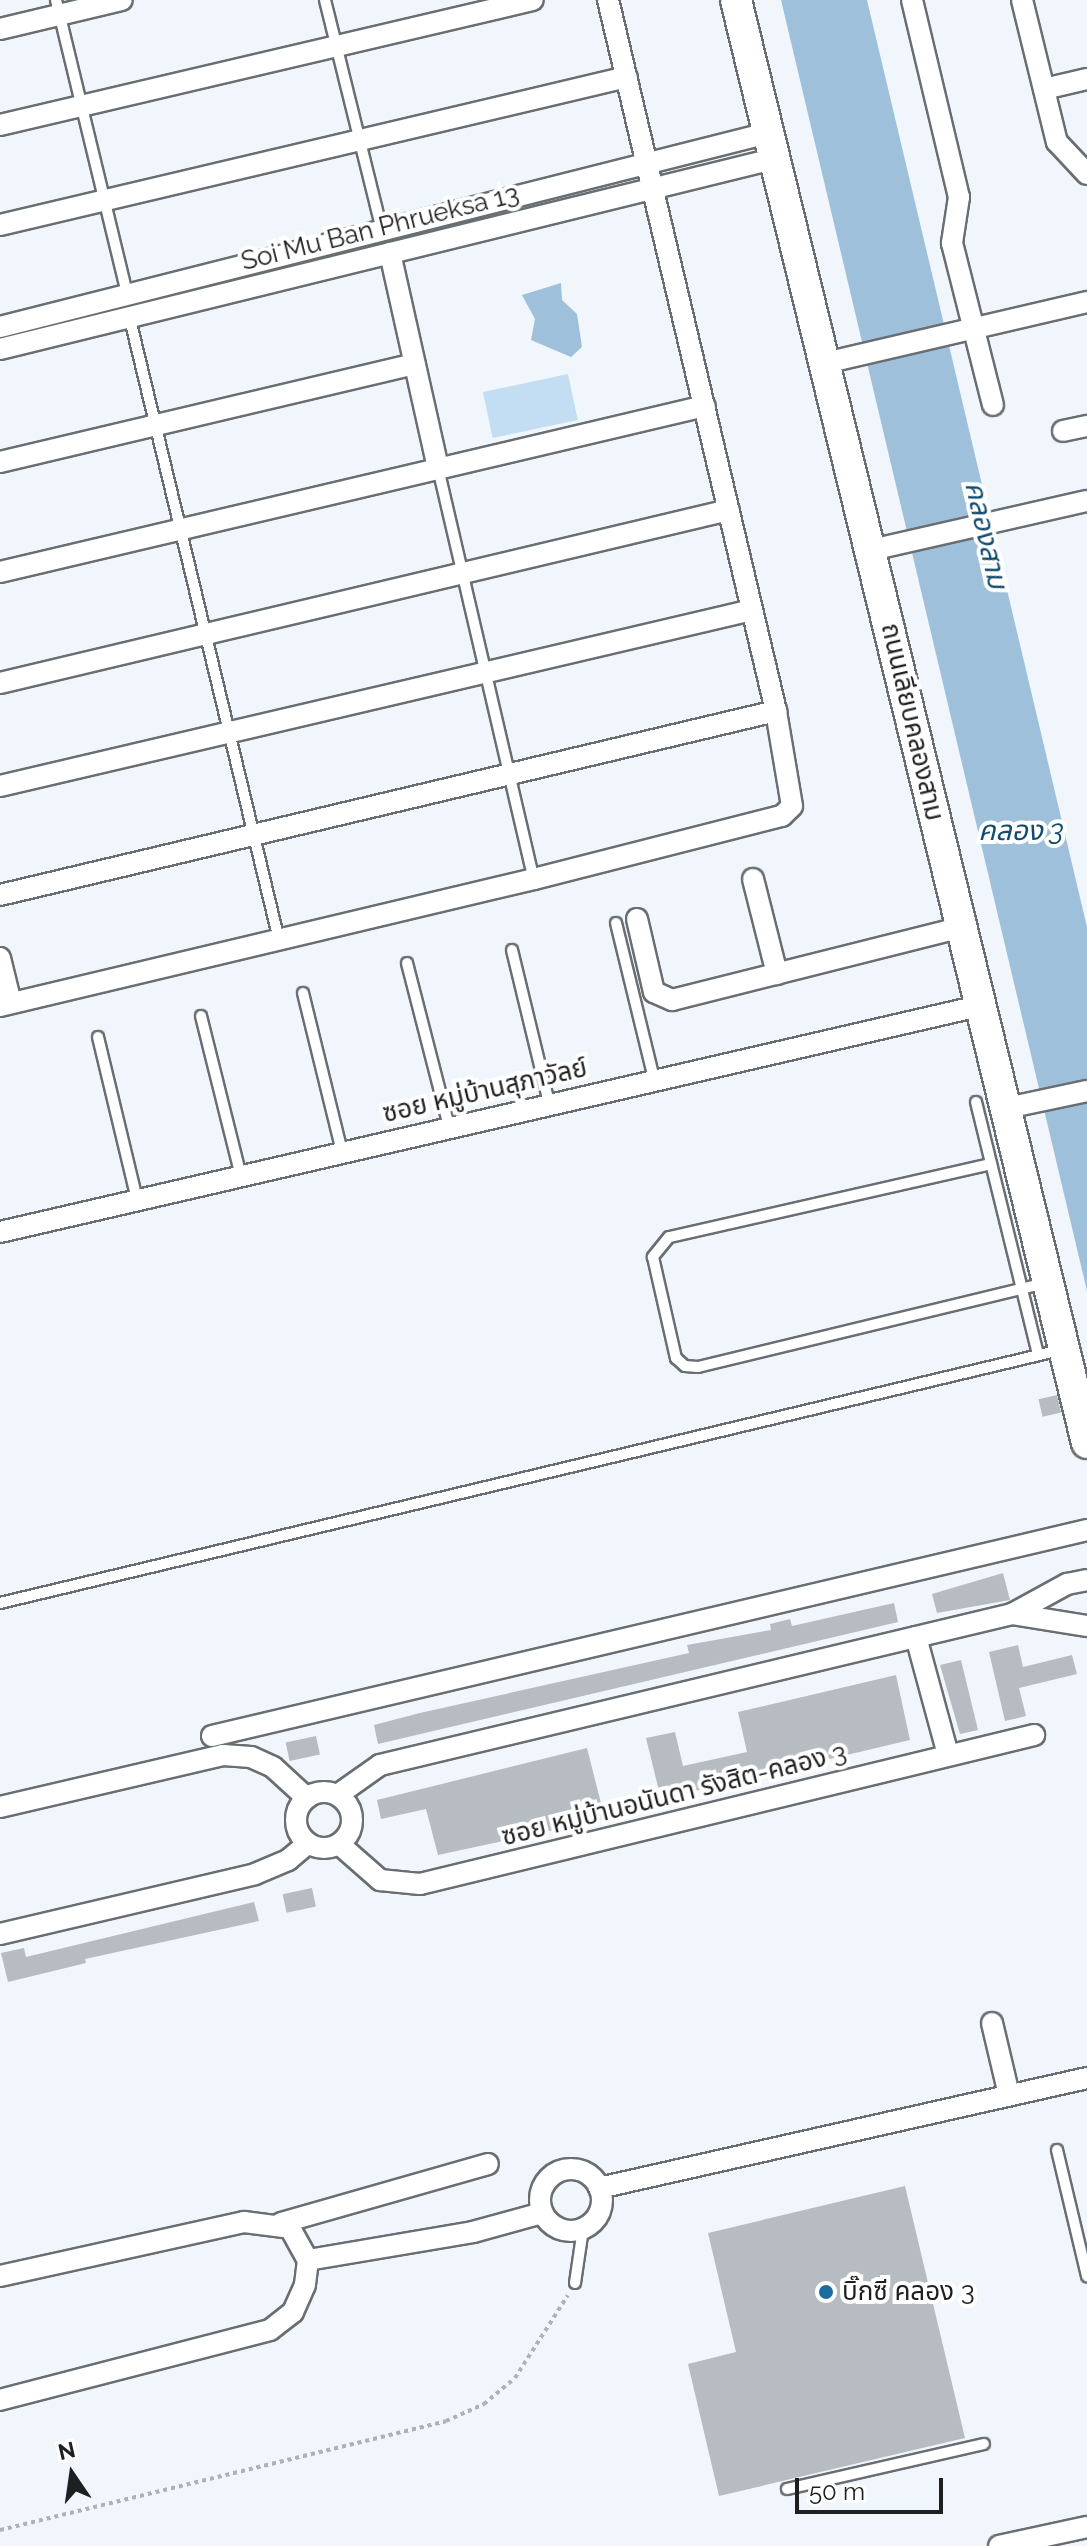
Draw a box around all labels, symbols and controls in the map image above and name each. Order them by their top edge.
street label: Soi Mu Ban Phrueksa 13 [238,178,522,278]
water label: คลองสาม [957,478,1015,592]
street label: ถนนเลียบคลองสาม [874,620,950,824]
water label: คลอง 3 [978,814,1064,848]
street label: ซอย หมู่บ้านสุภาวัลย์ [380,1052,590,1130]
street label: ซอย หมู่บ้านอนันดา รังสิต-คลอง 3 [498,1737,850,1853]
place label: บิ๊กซี คลอง 3 [842,2276,975,2308]
marker: บิ๊กซี คลอง 3 [817,2283,835,2301]
north arrow [32,2434,112,2514]
text: N [55,2436,78,2465]
scale bar [799,2462,947,2512]
text: 50 m [809,2477,865,2506]

